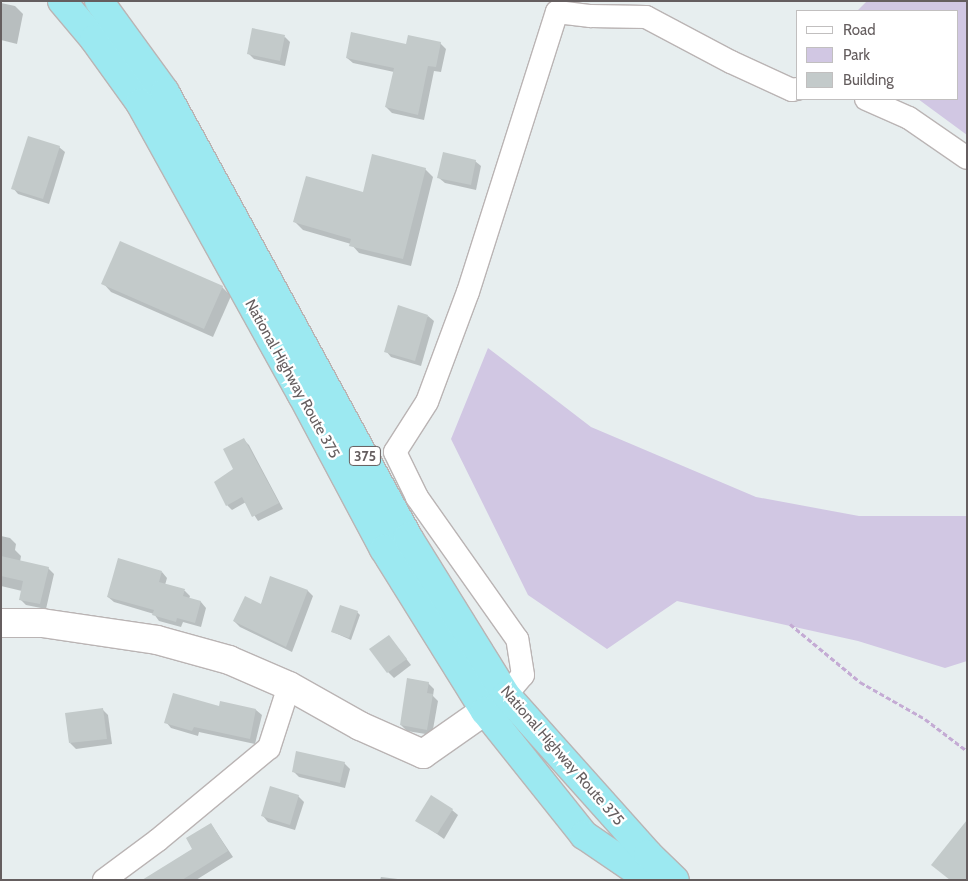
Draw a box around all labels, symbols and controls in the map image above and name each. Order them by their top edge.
legend [796,10,958,100]
text: Road [843,21,876,39]
text: Park [843,46,870,64]
text: Building [843,71,894,89]
street label: National Highway Route 375 [241,296,343,462]
road number: 375 [349,444,381,468]
street label: National Highway Route 375 [497,683,627,829]

